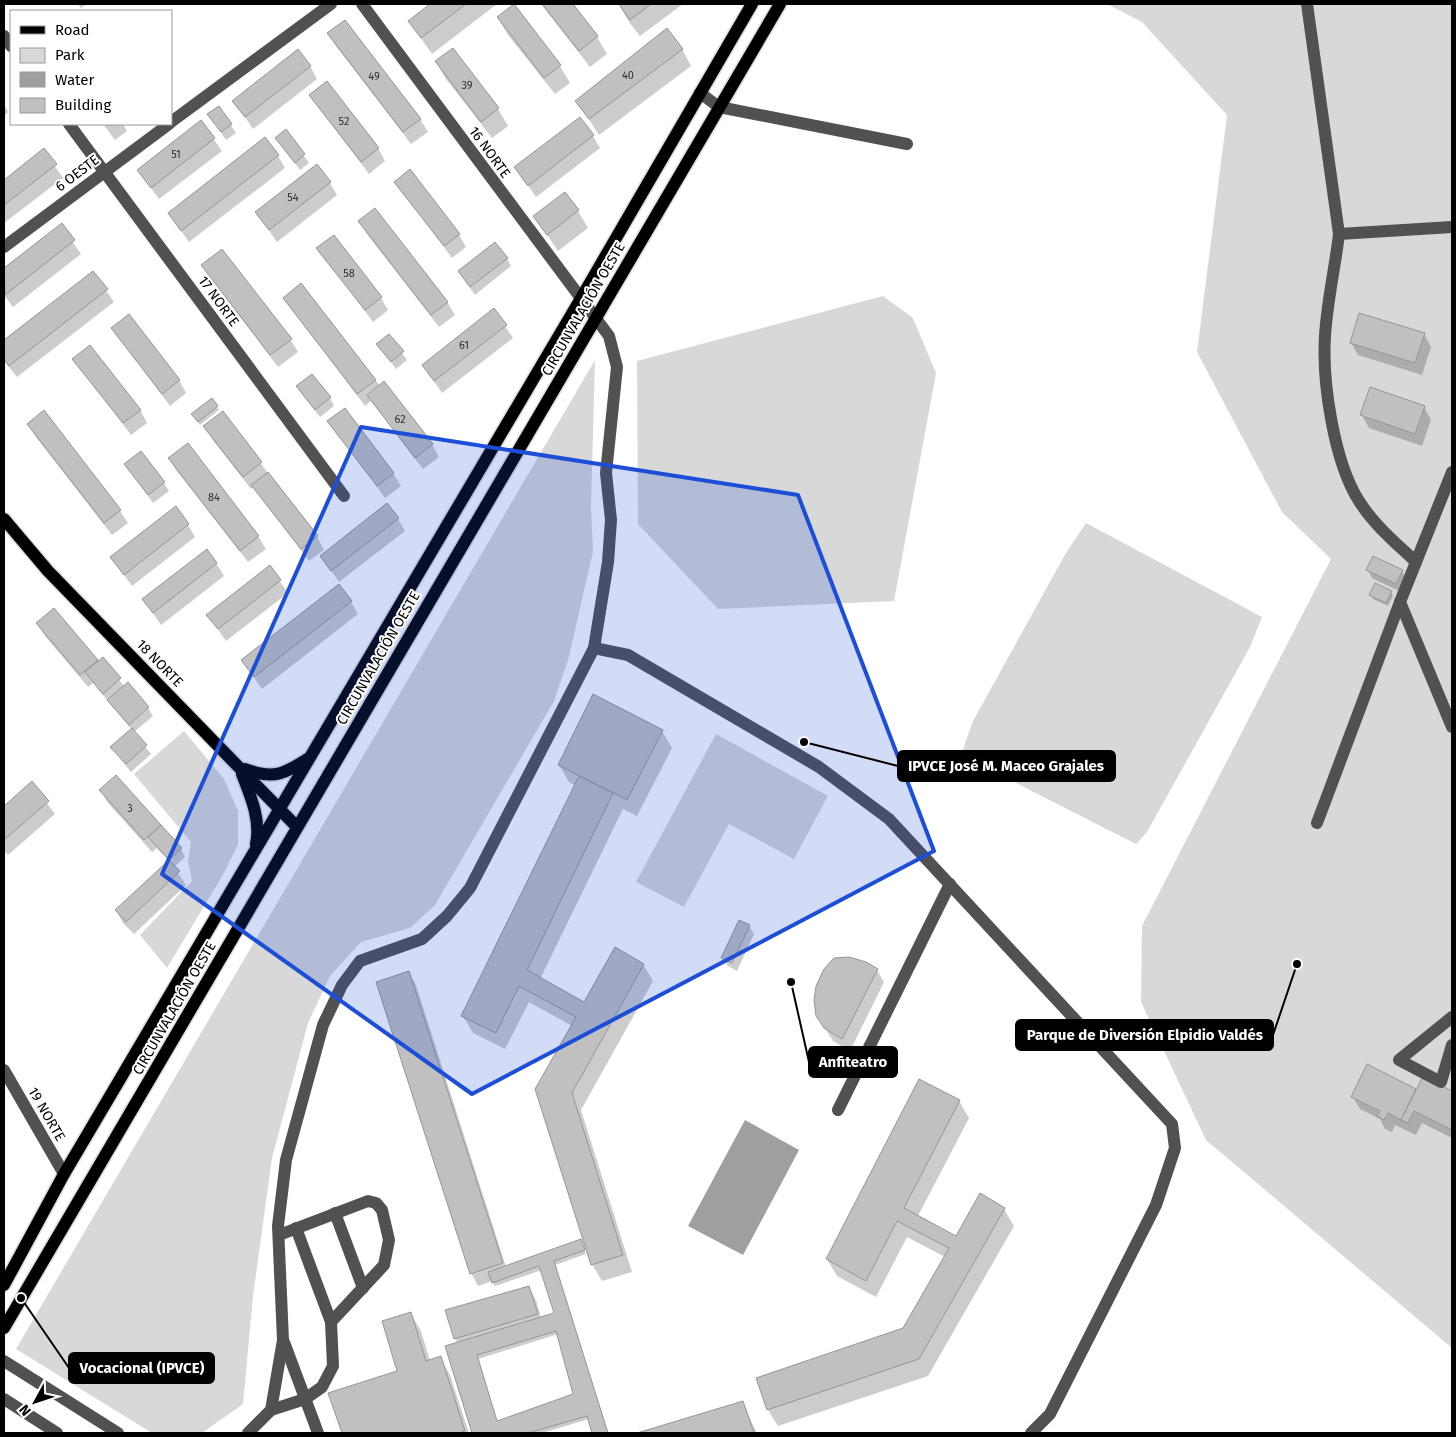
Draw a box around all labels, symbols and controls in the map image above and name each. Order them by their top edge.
legend [10,10,172,125]
text: Road [55,21,90,39]
text: Park [55,46,85,64]
house number: 40 [622,69,634,82]
house number: 49 [368,70,380,83]
text: Water [55,71,94,89]
house number: 39 [461,79,473,92]
text: Building [55,96,111,114]
house number: 52 [339,115,349,128]
street label: 16 NORTE [465,123,514,181]
house number: 51 [171,148,181,161]
street label: 6 OESTE [52,151,102,195]
house number: 54 [287,191,299,204]
street label: CIRCUNVALACIÓN OESTE [537,239,629,379]
house number: 58 [343,267,355,280]
street label: 17 NORTE [195,273,243,330]
house number: 61 [459,339,469,352]
house number: 62 [394,413,406,426]
house number: 84 [208,491,220,504]
street label: CIRCUNVALACIÓN OESTE [332,588,424,728]
street label: 18 NORTE [133,636,186,691]
callout: IPVCE José M. Maceo Grajales [898,751,1115,781]
text: IPVCE José M. Maceo Grajales [908,757,1104,775]
house number: 3 [127,802,133,815]
street label: CIRCUNVALACIÓN OESTE [128,938,220,1078]
callout: Parque de Diversión Elpidio Valdés [1016,1020,1273,1050]
text: Parque de Diversión Elpidio Valdés [1027,1026,1263,1044]
callout: Anfiteatro [809,1047,897,1077]
text: Anfiteatro [818,1053,887,1071]
street label: 19 NORTE [24,1084,69,1144]
callout: Vocacional (IPVCE) [69,1353,214,1383]
text: Vocacional (IPVCE) [79,1359,205,1377]
north arrow [10,1377,60,1427]
text: N [16,1401,35,1419]

